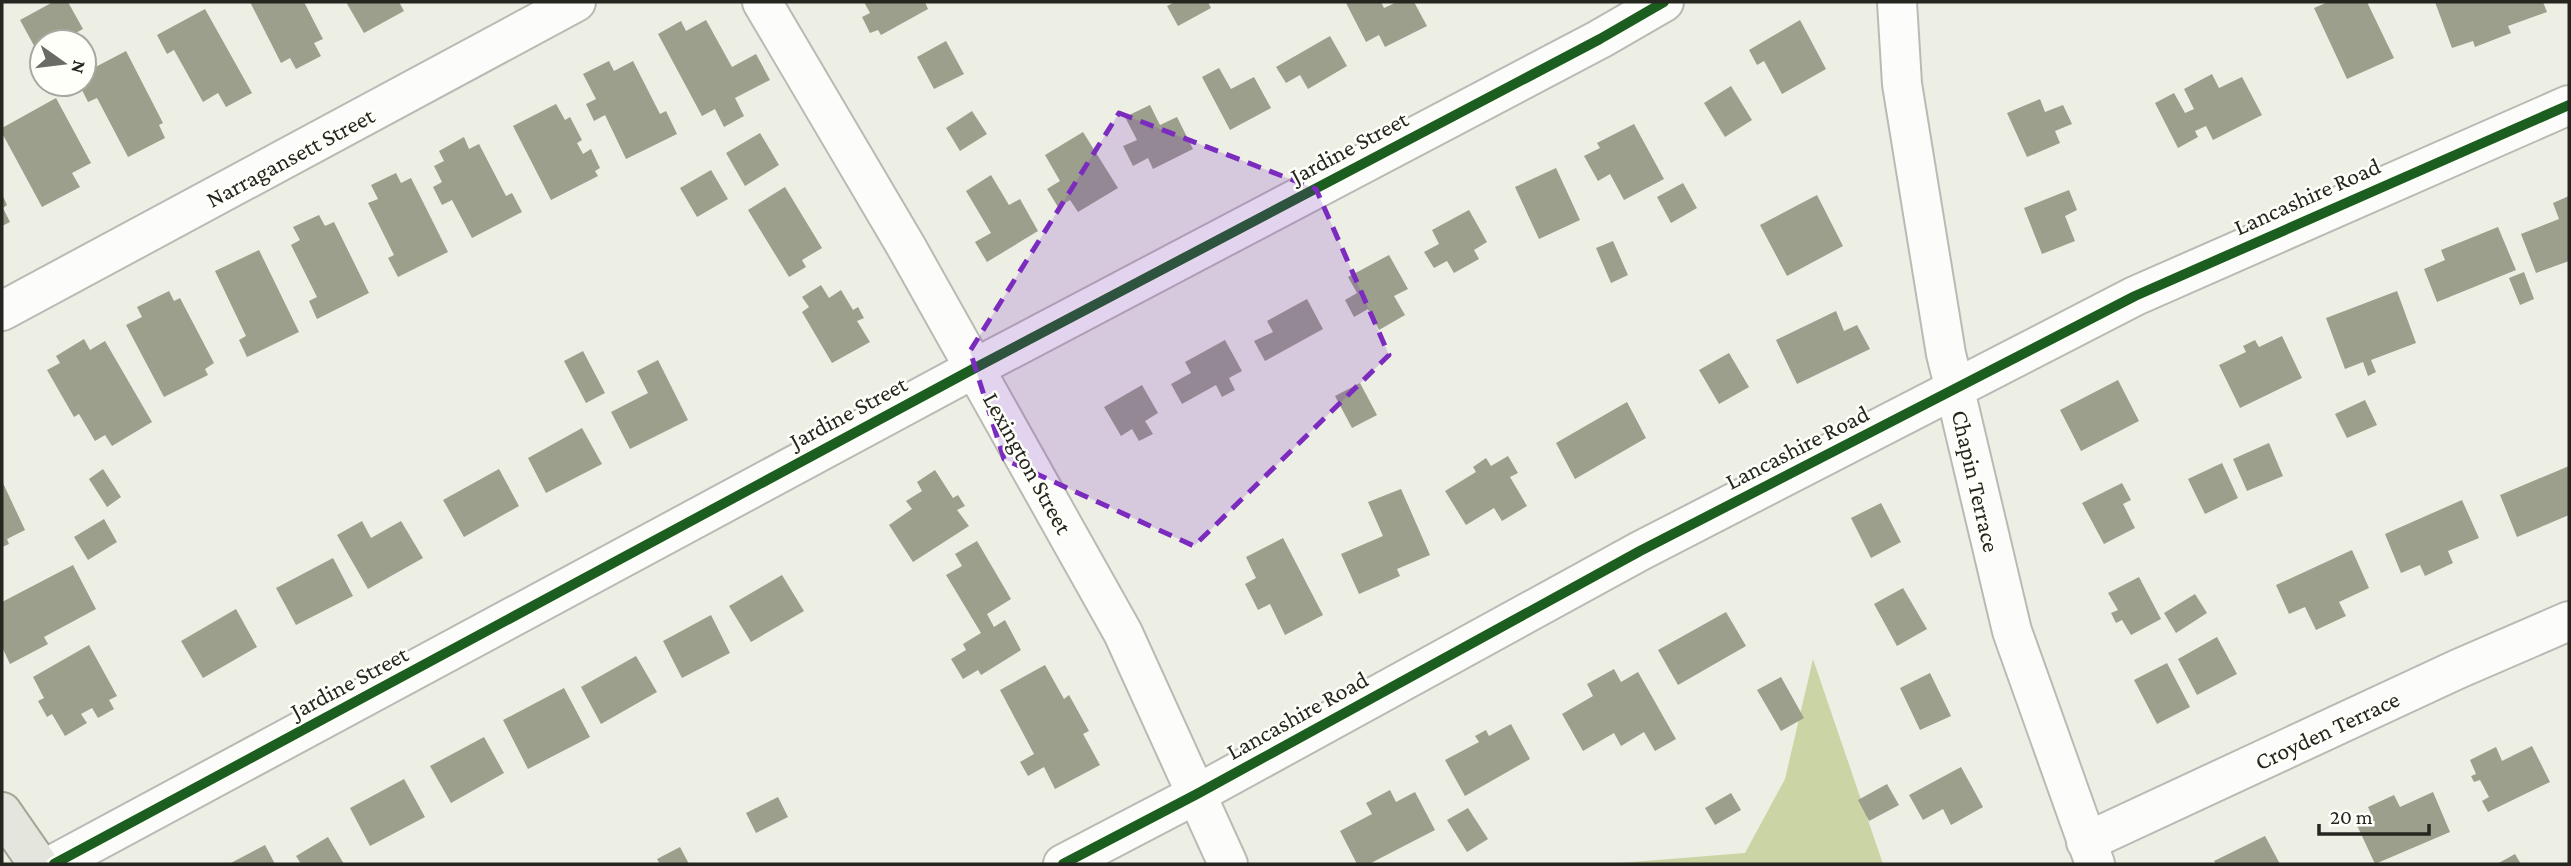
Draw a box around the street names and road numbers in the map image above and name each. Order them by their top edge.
street label: Narragansett Street [201,101,380,213]
street label: Jardine Street [1284,104,1413,190]
street label: Lancashire Road [2230,152,2385,240]
street label: Jardine Street [783,369,912,455]
street label: Lexington Street [978,388,1079,539]
street label: Lancashire Road [1721,399,1874,495]
street label: Chapin Terrace [1947,407,2005,555]
street label: Jardine Street [284,639,413,725]
street label: Lancashire Road [1222,665,1373,765]
street label: Croyden Terrace [2251,685,2403,775]

